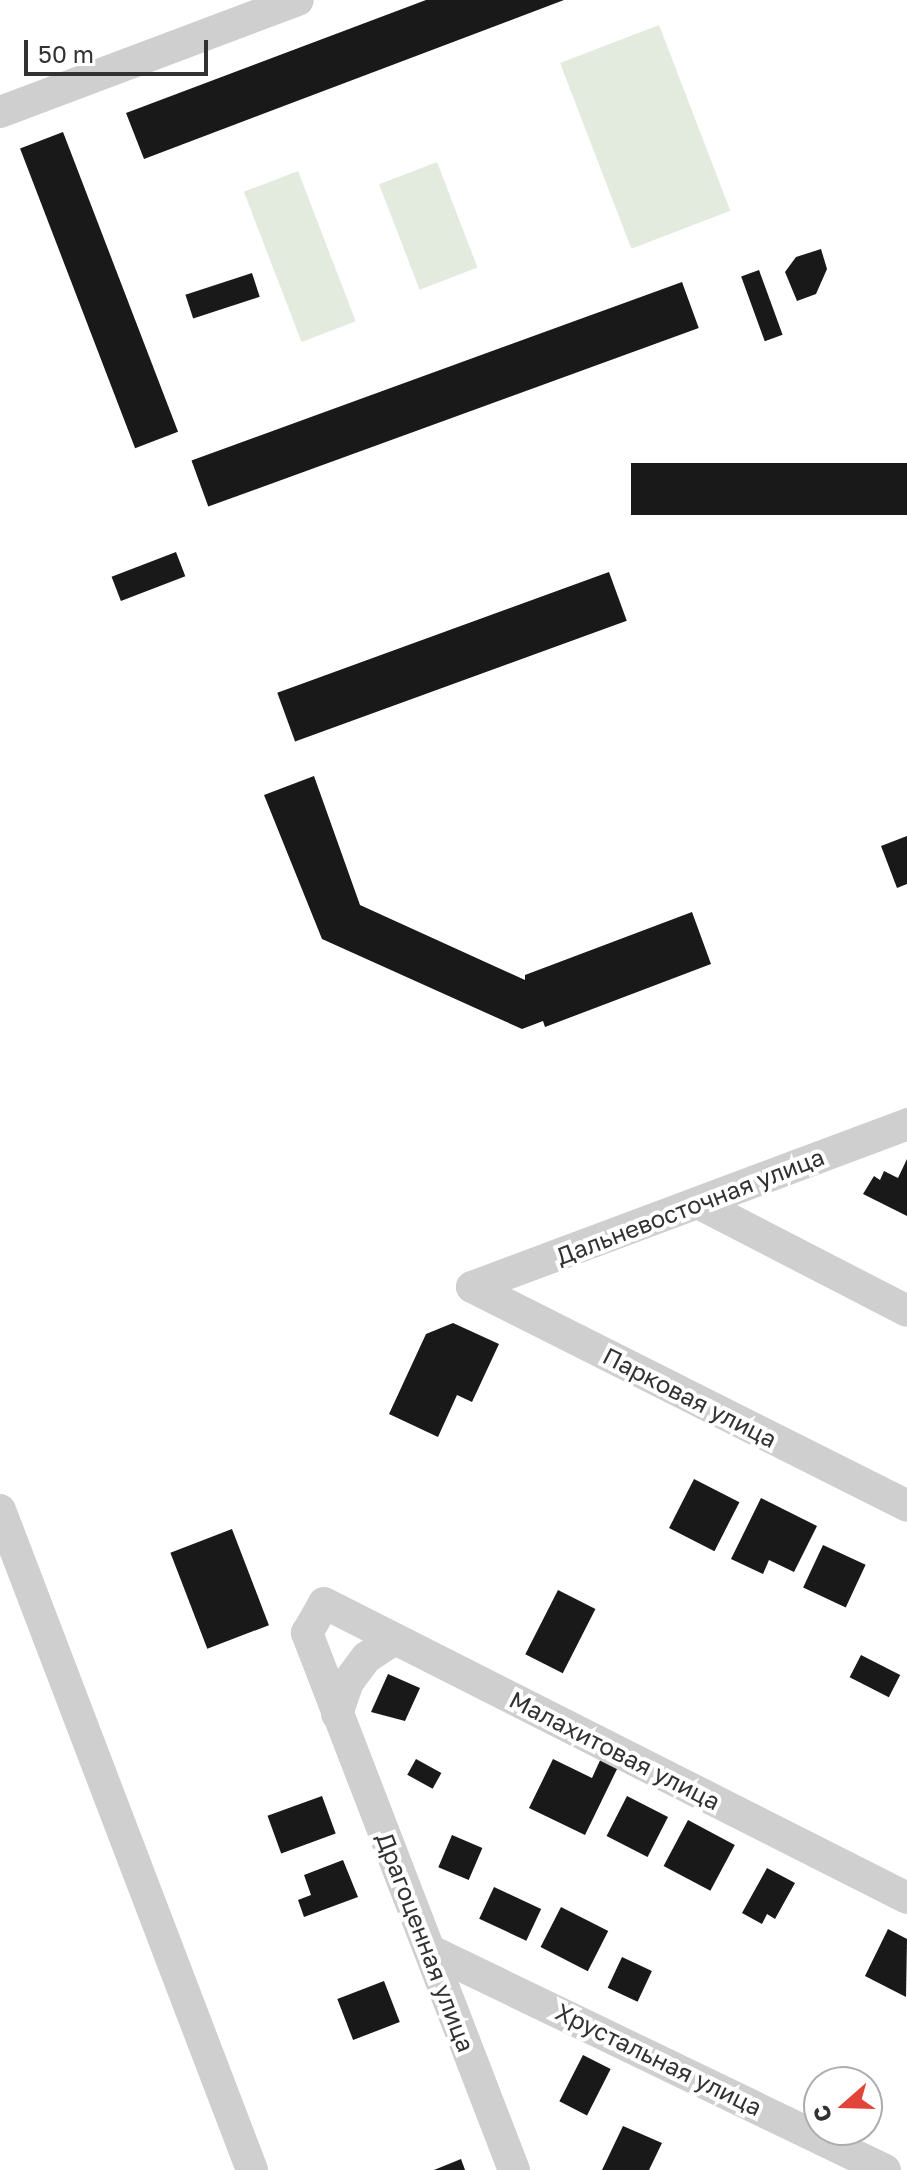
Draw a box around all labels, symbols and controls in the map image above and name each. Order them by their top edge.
scale bar [28,24,212,74]
text: 50 m [38,39,94,68]
street label: Дальневосточная улица [552,1142,828,1270]
street label: Парковая улица [598,1341,782,1453]
street label: Малахитовая улица [505,1684,725,1816]
street label: Драгоценная улица [371,1828,481,2056]
street label: Хрустальная улица [551,1997,767,2121]
north arrow [803,2066,883,2146]
text: С [806,2102,837,2126]

